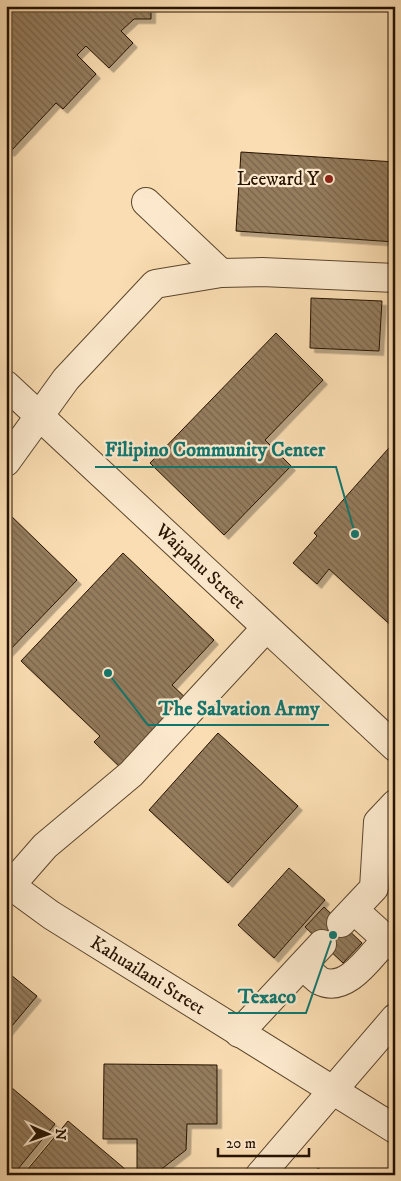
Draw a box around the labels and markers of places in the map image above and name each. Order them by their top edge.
place label: Leeward Y [237,168,320,191]
marker: Leeward Y [323,173,335,185]
callout: Filipino Community Center [95,432,336,467]
callout: The Salvation Army [148,690,329,725]
callout: Texaco [228,978,306,1013]

